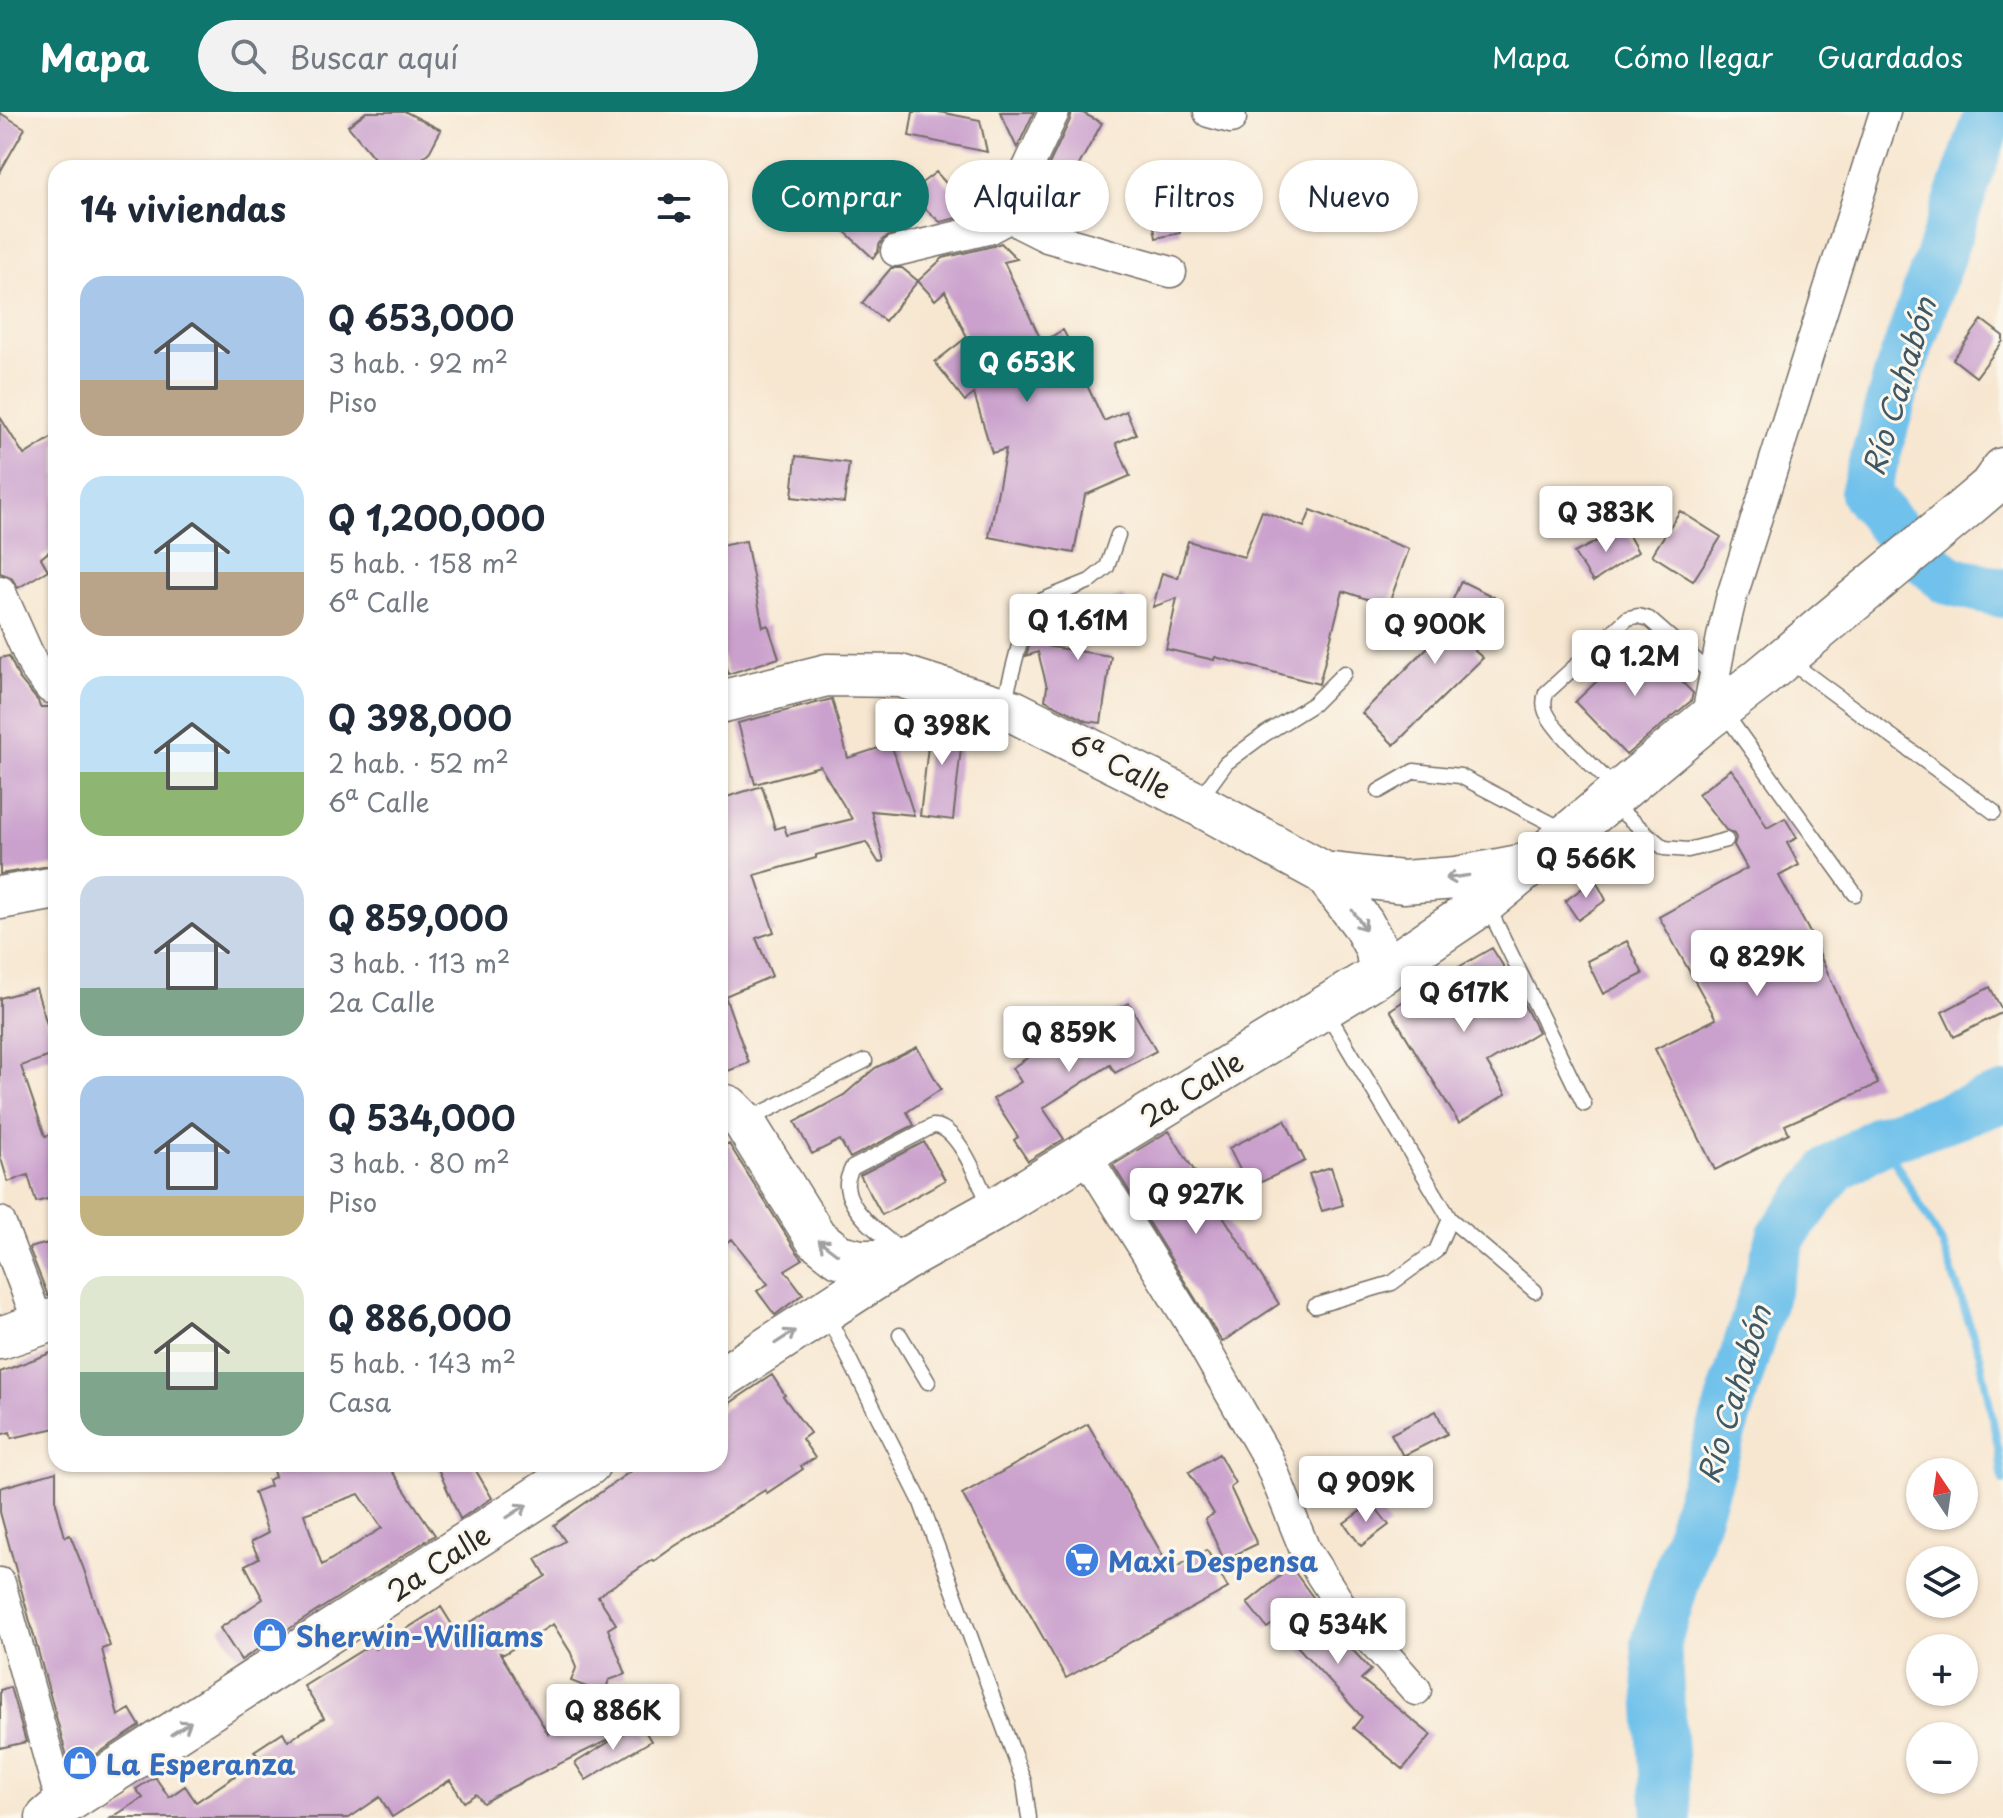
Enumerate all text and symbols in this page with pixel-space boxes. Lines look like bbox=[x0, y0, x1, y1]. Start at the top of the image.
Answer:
search box bbox=[198, 20, 758, 92]
text: Mapa bbox=[40, 28, 150, 85]
icon: search bbox=[226, 34, 270, 78]
text: Buscar aquí bbox=[290, 34, 458, 79]
text: Mapa bbox=[1492, 35, 1569, 78]
text: Cómo llegar bbox=[1613, 35, 1773, 78]
text: Guardados bbox=[1817, 35, 1963, 78]
chip: Comprar bbox=[752, 160, 929, 232]
chip: Alquilar bbox=[945, 160, 1109, 232]
chip: Filtros bbox=[1125, 160, 1263, 232]
chip: Nuevo bbox=[1279, 160, 1418, 232]
text: 14 viviendas bbox=[80, 182, 286, 234]
icon: filters bbox=[652, 186, 696, 230]
text: Q 653,000 bbox=[328, 291, 514, 343]
water label: Río Cahabón bbox=[1850, 291, 1947, 480]
icon: home bbox=[144, 308, 240, 404]
pin: Q 653K bbox=[962, 336, 1092, 404]
text: Q 653K bbox=[979, 342, 1075, 381]
text: 3 hab. · 92 m² bbox=[328, 343, 508, 382]
text: Piso bbox=[328, 382, 377, 421]
pin: Q 383K bbox=[1541, 486, 1671, 554]
text: Q 1,200,000 bbox=[328, 491, 545, 543]
text: Q 383K bbox=[1557, 492, 1655, 531]
icon: home bbox=[144, 508, 240, 604]
text: 5 hab. · 158 m² bbox=[328, 543, 518, 582]
text: 6ª Calle bbox=[328, 582, 430, 621]
pin: Q 1.61M bbox=[1004, 594, 1152, 662]
pin: Q 900K bbox=[1370, 598, 1500, 666]
text: Q 1.61M bbox=[1027, 600, 1129, 639]
text: Q 900K bbox=[1384, 604, 1486, 643]
pin: Q 1.2M bbox=[1570, 630, 1700, 698]
text: Q 1.2M bbox=[1590, 636, 1680, 675]
text: Q 398,000 bbox=[328, 691, 512, 743]
pin: Q 398K bbox=[877, 699, 1007, 767]
text: Q 398K bbox=[893, 705, 991, 744]
icon: home bbox=[144, 708, 240, 804]
street label: 6ª Calle bbox=[1062, 721, 1180, 809]
text: 2 hab. · 52 m² bbox=[328, 743, 509, 782]
text: 6ª Calle bbox=[328, 782, 430, 821]
pin: Q 566K bbox=[1521, 832, 1651, 900]
text: Q 566K bbox=[1536, 838, 1636, 877]
one-way arrow bbox=[1445, 870, 1470, 885]
text: Q 859,000 bbox=[328, 891, 509, 943]
icon: home bbox=[144, 908, 240, 1004]
one-way arrow bbox=[1351, 908, 1367, 930]
pin: Q 829K bbox=[1692, 930, 1822, 998]
text: Q 829K bbox=[1709, 936, 1805, 975]
text: 3 hab. · 113 m² bbox=[328, 943, 510, 982]
pin: Q 617K bbox=[1399, 966, 1529, 1034]
text: Q 617K bbox=[1419, 972, 1509, 1011]
text: 2a Calle bbox=[328, 982, 435, 1021]
pin: Q 859K bbox=[1004, 1006, 1134, 1074]
text: Q 859K bbox=[1021, 1012, 1117, 1051]
street label: 2a Calle bbox=[1131, 1039, 1251, 1137]
text: Q 534,000 bbox=[328, 1091, 516, 1143]
icon: home bbox=[144, 1108, 240, 1204]
text: 3 hab. · 80 m² bbox=[328, 1143, 510, 1182]
pin: Q 927K bbox=[1131, 1168, 1261, 1236]
text: Q 927K bbox=[1148, 1174, 1244, 1213]
text: Piso bbox=[328, 1182, 377, 1221]
one-way arrow bbox=[818, 1239, 839, 1256]
text: Q 886,000 bbox=[328, 1291, 512, 1343]
water label: Río Cahabón bbox=[1685, 1299, 1782, 1488]
icon: home bbox=[144, 1308, 240, 1404]
one-way arrow bbox=[774, 1328, 796, 1345]
text: 5 hab. · 143 m² bbox=[328, 1343, 516, 1382]
text: Casa bbox=[328, 1382, 391, 1421]
pin: Q 909K bbox=[1301, 1456, 1431, 1524]
north arrow bbox=[1906, 1458, 1978, 1530]
map controls bbox=[1906, 1458, 1978, 1794]
text: Q 909K bbox=[1317, 1462, 1415, 1501]
one-way arrow bbox=[505, 1502, 528, 1518]
street label: 2a Calle bbox=[378, 1513, 498, 1611]
place label: Maxi Despensa bbox=[1108, 1539, 1318, 1582]
supermarket icon: Maxi Despensa bbox=[1063, 1541, 1101, 1579]
button: layers bbox=[1906, 1546, 1978, 1618]
pin: Q 534K bbox=[1273, 1598, 1403, 1666]
text: Q 534K bbox=[1288, 1604, 1388, 1643]
place label: Sherwin-Williams bbox=[296, 1614, 544, 1657]
shop icon: Sherwin-Williams bbox=[251, 1616, 289, 1654]
button: + bbox=[1906, 1634, 1978, 1706]
pin: Q 886K bbox=[548, 1684, 678, 1752]
text: Q 886K bbox=[565, 1690, 661, 1729]
one-way arrow bbox=[169, 1720, 192, 1736]
button: − bbox=[1906, 1722, 1978, 1794]
place label: La Esperanza bbox=[106, 1742, 296, 1785]
shop icon: La Esperanza bbox=[61, 1744, 99, 1782]

